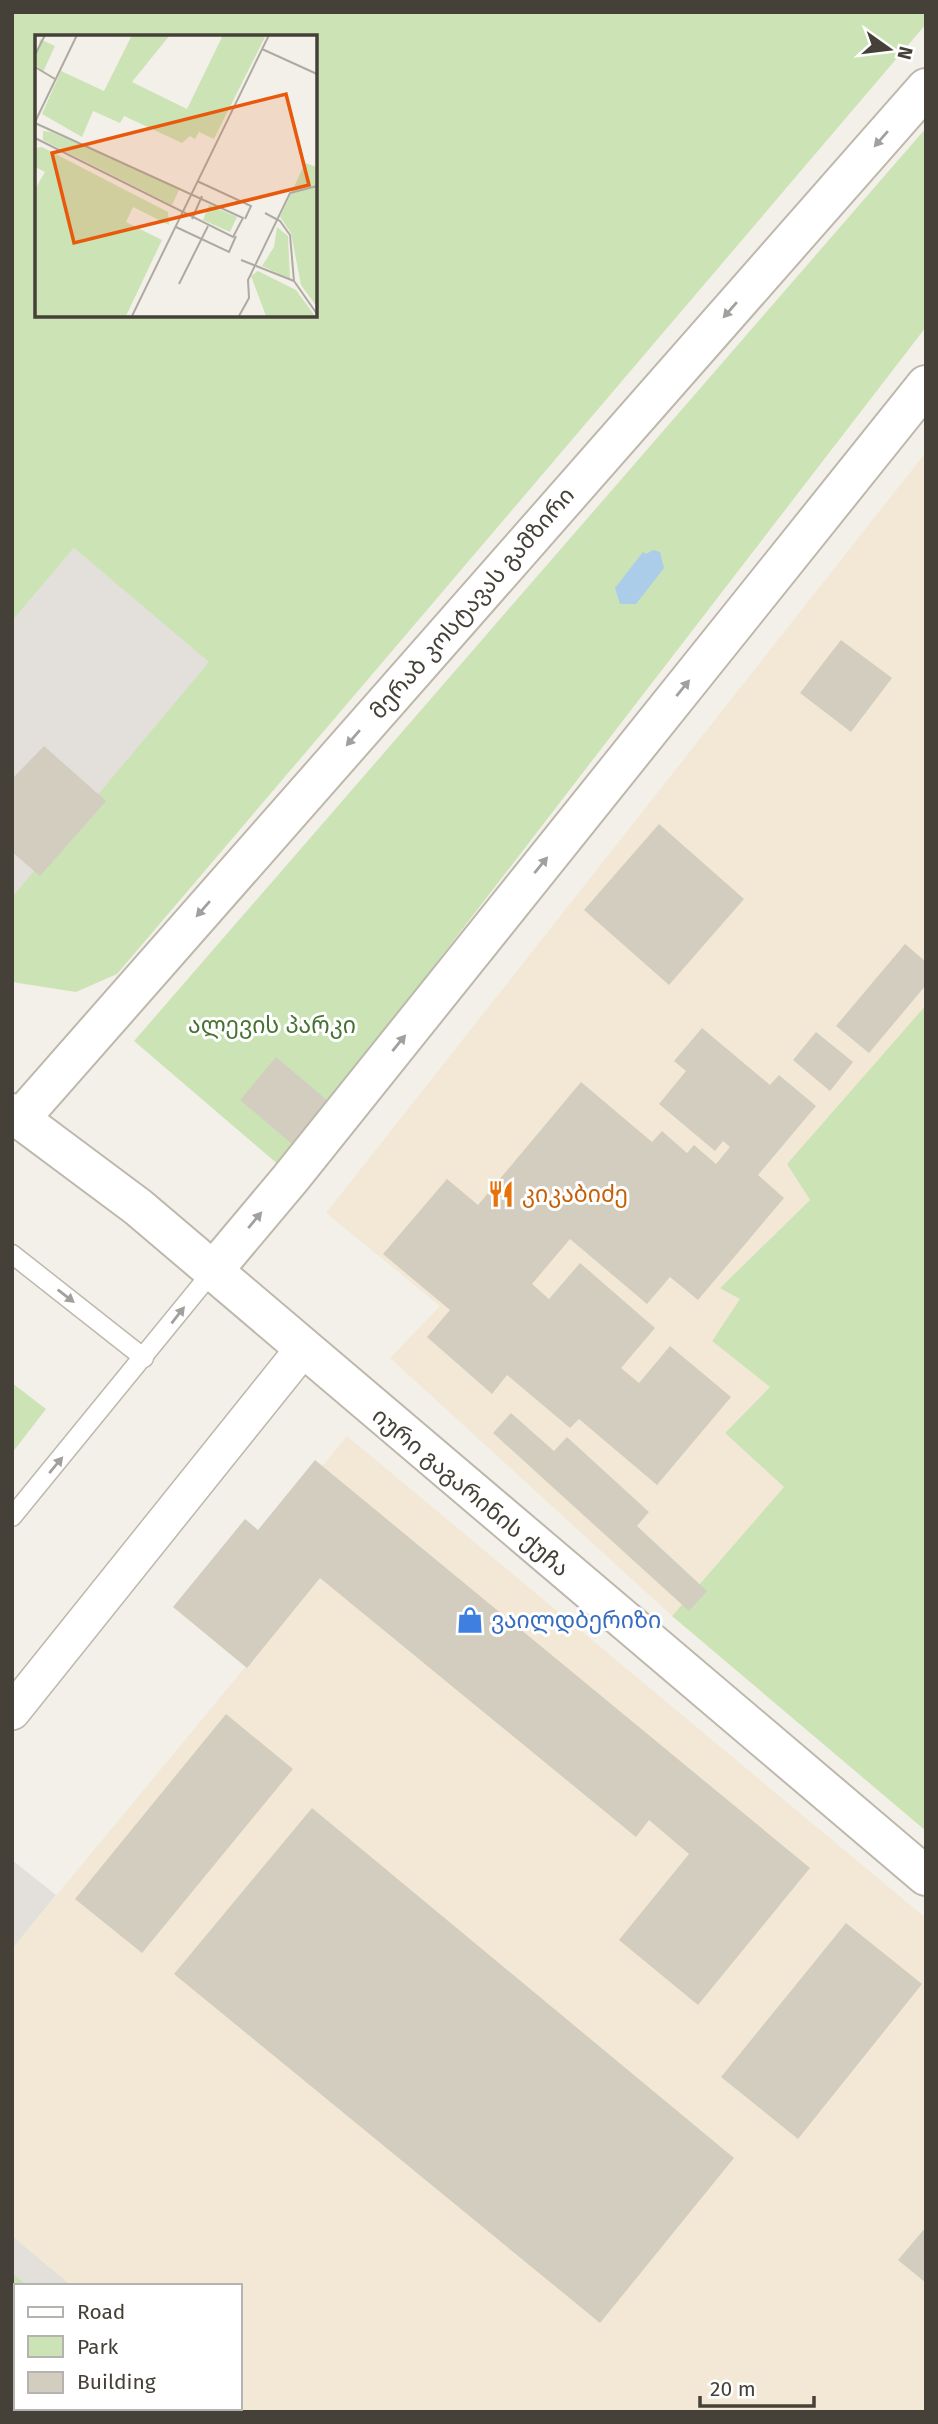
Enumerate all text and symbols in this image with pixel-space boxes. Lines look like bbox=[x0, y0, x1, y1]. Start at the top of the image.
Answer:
north arrow bbox=[854, 14, 924, 84]
inset map bbox=[35, 35, 317, 317]
text: N bbox=[892, 44, 918, 62]
one-way arrow bbox=[873, 130, 889, 147]
one-way arrow bbox=[723, 301, 738, 318]
street label: მერაბ კოსტავას გამზირი bbox=[364, 481, 580, 725]
one-way arrow bbox=[675, 679, 690, 696]
one-way arrow bbox=[345, 729, 361, 747]
one-way arrow bbox=[533, 857, 548, 875]
one-way arrow bbox=[195, 900, 211, 918]
park label: ალევის პარკი bbox=[188, 1011, 356, 1039]
one-way arrow bbox=[391, 1034, 405, 1052]
restaurant icon: კიკაბიძე bbox=[486, 1179, 516, 1209]
place label: კიკაბიძე bbox=[522, 1180, 628, 1208]
one-way arrow bbox=[248, 1211, 263, 1229]
one-way arrow bbox=[56, 1289, 74, 1304]
one-way arrow bbox=[170, 1306, 184, 1324]
street label: იური გაგარინის ქუჩა bbox=[367, 1401, 575, 1583]
one-way arrow bbox=[48, 1456, 63, 1473]
shop icon: ვაილდბერიზი bbox=[455, 1605, 485, 1635]
place label: ვაილდბერიზი bbox=[491, 1606, 661, 1634]
legend bbox=[14, 2284, 242, 2410]
text: Road bbox=[77, 2299, 125, 2325]
text: Park bbox=[77, 2334, 119, 2360]
scale bar bbox=[700, 2364, 814, 2408]
text: Building bbox=[77, 2369, 156, 2395]
text: 20 m bbox=[710, 2376, 756, 2402]

